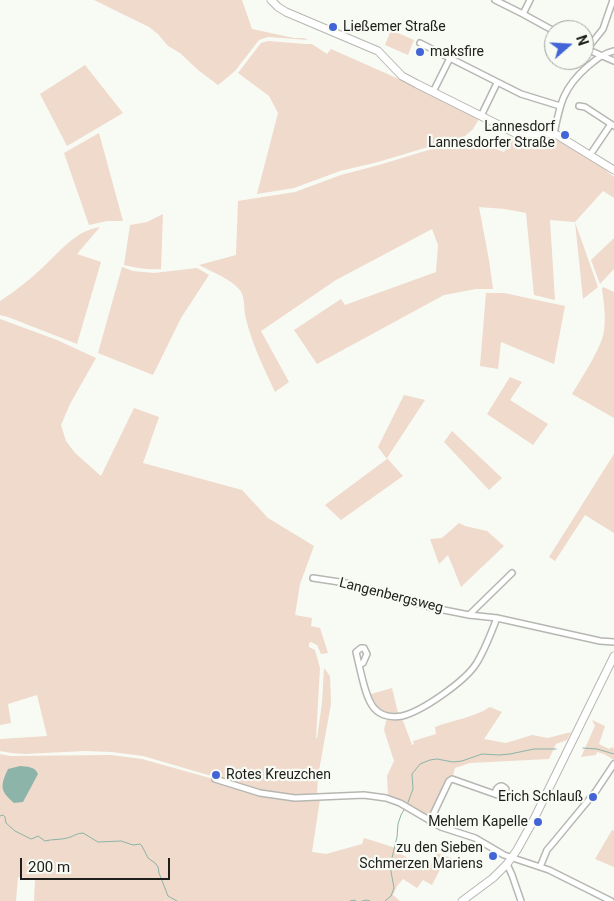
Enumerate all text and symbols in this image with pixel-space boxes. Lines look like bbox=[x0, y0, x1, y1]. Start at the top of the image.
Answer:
place label: Ließemer Straße bbox=[343, 19, 446, 35]
north arrow bbox=[544, 20, 594, 70]
marker: Ließemer Straße bbox=[327, 21, 339, 33]
text: N bbox=[573, 33, 591, 48]
place label: maksfire bbox=[430, 44, 484, 60]
marker: maksfire bbox=[414, 46, 426, 58]
place label: Lannesdorf Lannesdorfer Straße bbox=[428, 119, 555, 152]
marker: Lannesdorf Lannesdorfer Straße bbox=[559, 129, 571, 141]
street label: Langenbergsweg bbox=[337, 575, 445, 617]
place label: Rotes Kreuzchen bbox=[226, 767, 331, 783]
marker: Rotes Kreuzchen bbox=[210, 769, 222, 781]
place label: Erich Schlauß bbox=[498, 789, 583, 805]
marker: Erich Schlauß bbox=[587, 791, 599, 803]
place label: Mehlem Kapelle bbox=[428, 814, 528, 830]
marker: Mehlem Kapelle bbox=[532, 816, 544, 828]
place label: zu den Sieben Schmerzen Mariens bbox=[359, 840, 483, 872]
scale bar bbox=[22, 848, 172, 880]
marker: zu den Sieben Schmerzen Mariens bbox=[487, 850, 499, 862]
text: 200 m bbox=[28, 858, 70, 876]

